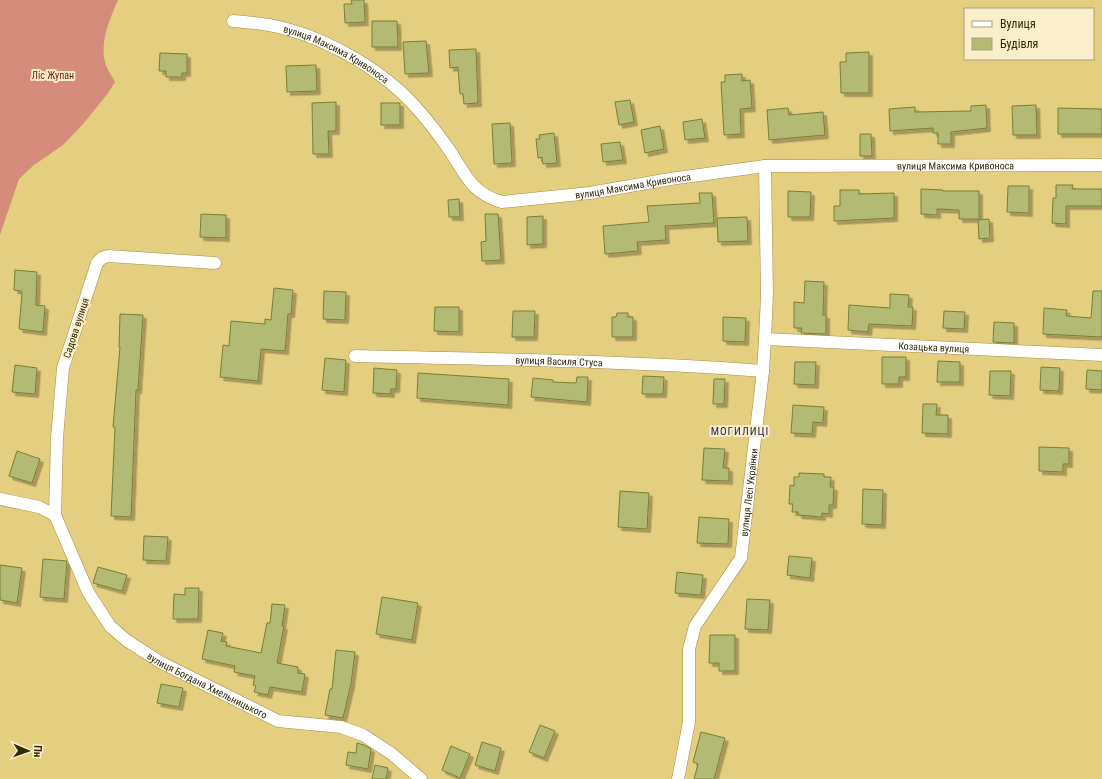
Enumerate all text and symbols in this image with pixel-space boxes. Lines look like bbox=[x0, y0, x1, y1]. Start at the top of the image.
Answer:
legend bbox=[964, 8, 1094, 60]
text: Вулиця bbox=[1000, 17, 1036, 31]
street label: вулиця Максима Кривоноса bbox=[282, 23, 391, 85]
text: Будівля bbox=[1000, 37, 1038, 51]
park label: Ліс Жупан bbox=[32, 70, 74, 81]
street label: вулиця Максима Кривоноса bbox=[897, 160, 1014, 171]
street label: вулиця Максима Кривоноса bbox=[575, 171, 692, 200]
street label: Садова вулиця bbox=[61, 297, 91, 359]
street label: Козацька вулиця bbox=[898, 340, 970, 354]
street label: вулиця Василя Стуса bbox=[515, 354, 603, 368]
district label: МОГИЛИЦІ bbox=[711, 425, 769, 438]
street label: вулиця Лесі Українки bbox=[738, 448, 759, 537]
street label: вулиця Богдана Хмельницького bbox=[145, 650, 269, 720]
north arrow bbox=[8, 731, 48, 771]
text: Пн bbox=[31, 745, 44, 758]

